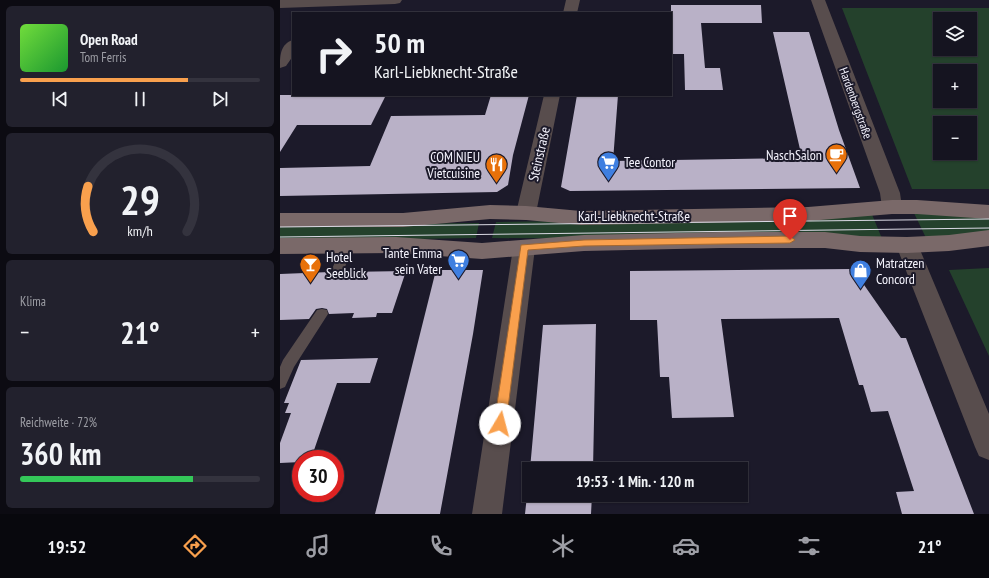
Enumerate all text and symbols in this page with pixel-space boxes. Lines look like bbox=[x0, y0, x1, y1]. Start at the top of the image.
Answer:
map controls bbox=[933, 12, 977, 160]
button: layers bbox=[933, 12, 977, 56]
text: 50 m bbox=[374, 24, 425, 61]
icon: right bbox=[308, 28, 360, 80]
text: Open Road bbox=[80, 30, 138, 49]
text: Tom Ferris bbox=[80, 49, 126, 66]
text: Karl-Liebknecht-Straße bbox=[374, 60, 518, 83]
button: + bbox=[933, 64, 977, 108]
street label: Hardenbergstraße bbox=[836, 65, 876, 141]
icon: previous bbox=[49, 88, 71, 110]
icon: pause bbox=[129, 88, 151, 110]
icon: next bbox=[209, 88, 231, 110]
button: − bbox=[933, 116, 977, 160]
street label: Steinstraße bbox=[524, 125, 554, 183]
cafe icon: NaschSalon bbox=[824, 142, 850, 175]
place label: NaschSalon bbox=[766, 146, 822, 164]
place label: COM NIEU Vietcuisine bbox=[426, 148, 480, 182]
supermarket icon: Tee Contor bbox=[595, 149, 621, 182]
restaurant icon: COM NIEU Vietcuisine bbox=[483, 152, 509, 185]
place label: Tee Contor bbox=[624, 153, 675, 171]
text: 29 bbox=[120, 172, 160, 225]
pin bbox=[773, 199, 807, 240]
icon: arrive bbox=[779, 205, 801, 227]
street label: Karl-Liebknecht-Straße bbox=[578, 207, 690, 225]
text: km/h bbox=[127, 220, 153, 239]
place label: Tante Emma sein Vater bbox=[383, 244, 442, 278]
place label: Hotel Seeblick bbox=[326, 248, 367, 282]
supermarket icon: Tante Emma sein Vater bbox=[445, 248, 471, 281]
bar icon: Hotel Seeblick bbox=[298, 252, 324, 285]
place label: Matratzen Concord bbox=[876, 254, 924, 288]
shop icon: Matratzen Concord bbox=[847, 258, 873, 291]
text: Klima bbox=[20, 293, 46, 310]
text: 21° bbox=[120, 313, 160, 352]
text: − bbox=[20, 318, 29, 346]
text: + bbox=[251, 318, 260, 346]
position arrow bbox=[479, 403, 521, 445]
text: Reichweite · 72% bbox=[20, 414, 97, 431]
text: 360 km bbox=[20, 434, 101, 473]
speed limit sign: 30 bbox=[292, 450, 344, 502]
text: 19:53 · 1 Min. · 120 m bbox=[576, 472, 694, 491]
icon: directions bbox=[181, 532, 209, 560]
icon: music bbox=[304, 532, 332, 560]
icon: phone bbox=[427, 532, 455, 560]
icon: climate bbox=[549, 532, 577, 560]
icon: car bbox=[672, 532, 700, 560]
icon: filters bbox=[795, 532, 823, 560]
text: 19:52 bbox=[47, 535, 86, 558]
text: 21° bbox=[918, 535, 942, 558]

